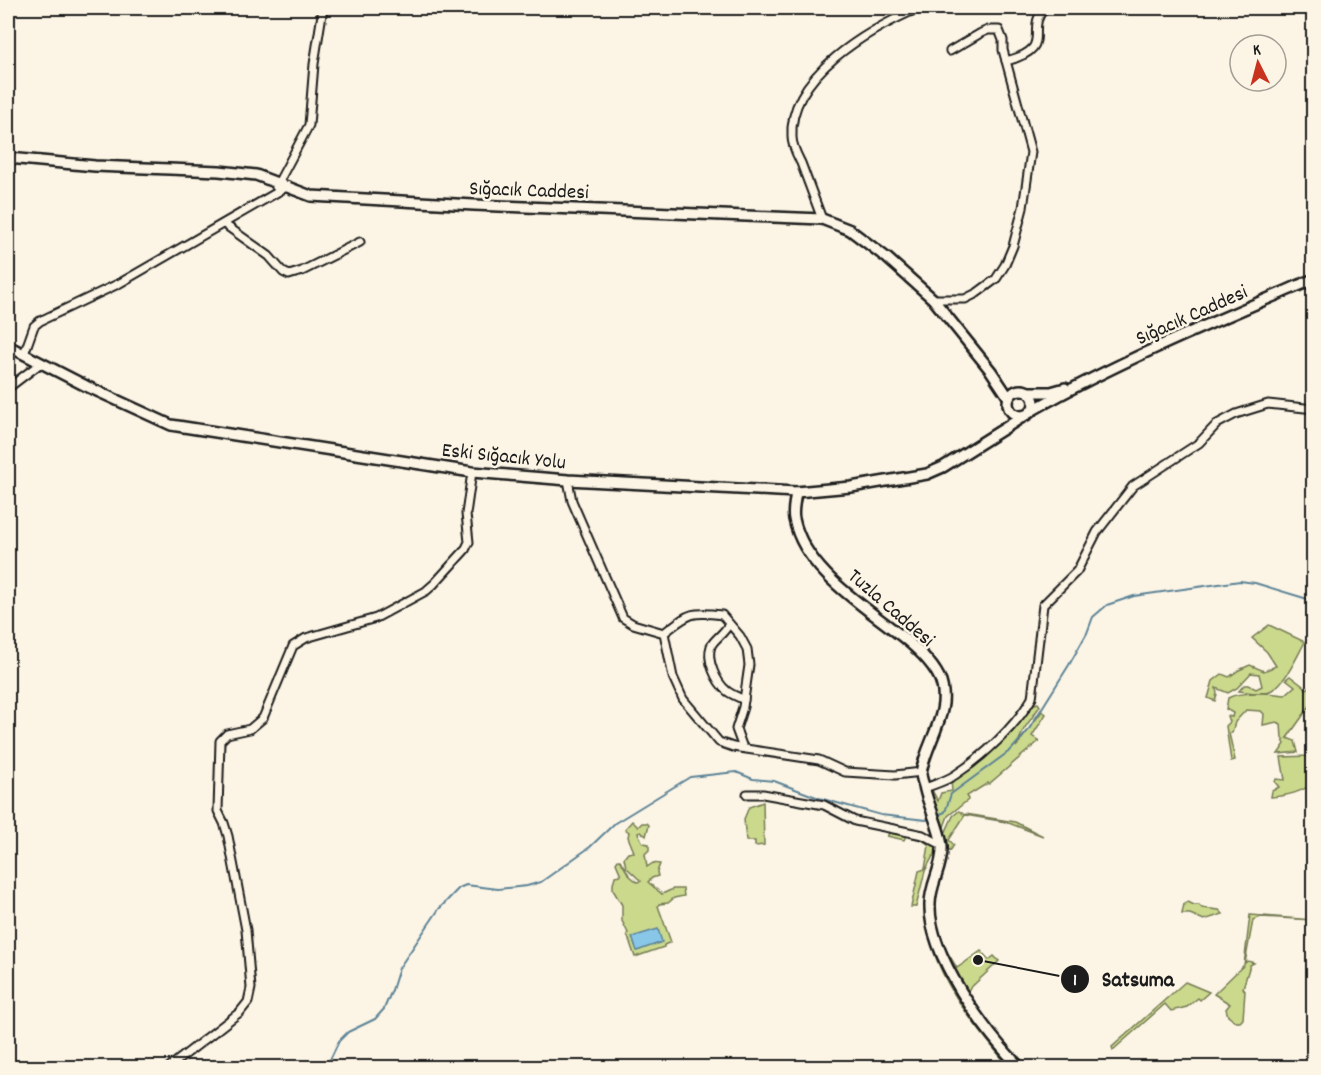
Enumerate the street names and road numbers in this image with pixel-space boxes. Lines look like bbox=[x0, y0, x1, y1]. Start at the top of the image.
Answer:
street label: Sığacık Caddesi bbox=[469, 175, 589, 209]
street label: Sığacık Caddesi bbox=[1131, 279, 1253, 355]
street label: Eski Sığacık Yolu bbox=[440, 437, 567, 479]
street label: Tuzla Caddesi bbox=[840, 563, 940, 656]

